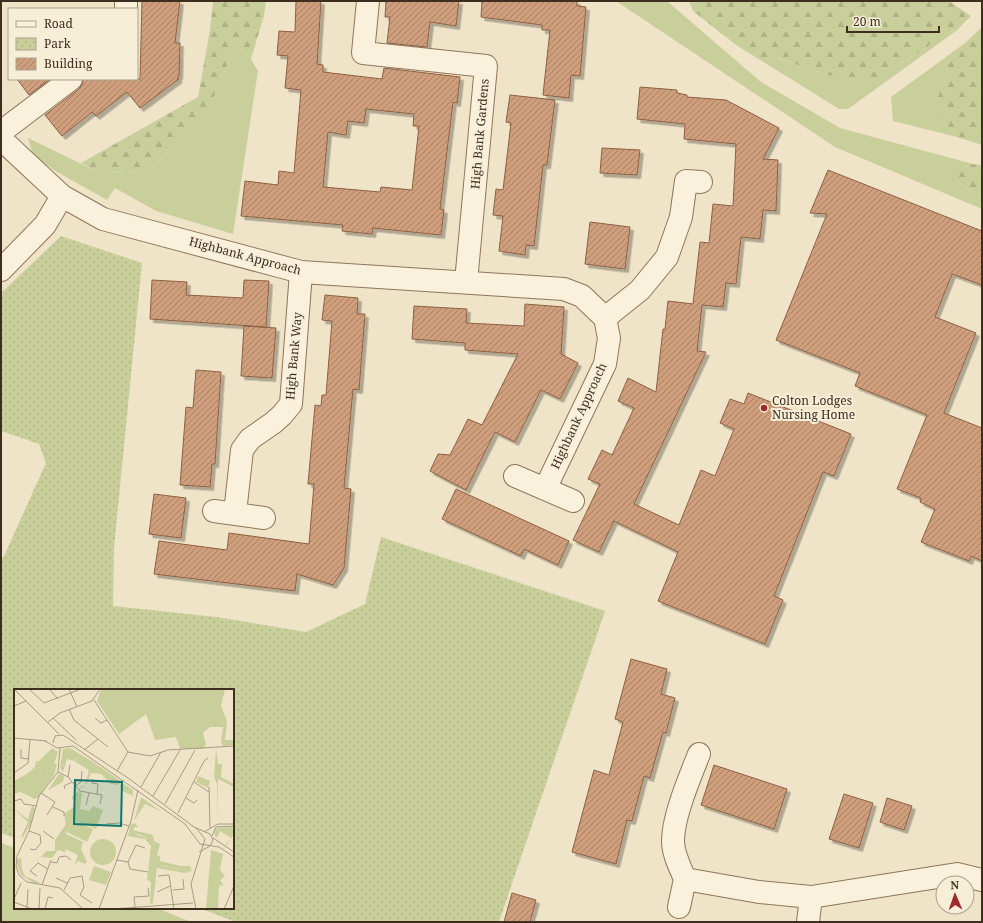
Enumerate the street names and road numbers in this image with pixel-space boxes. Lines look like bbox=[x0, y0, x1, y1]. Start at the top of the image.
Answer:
street label: High Bank Gardens bbox=[466, 78, 493, 190]
street label: Highbank Approach bbox=[187, 232, 303, 279]
street label: High Bank Way bbox=[281, 311, 306, 401]
street label: Highbank Approach bbox=[546, 360, 611, 472]

